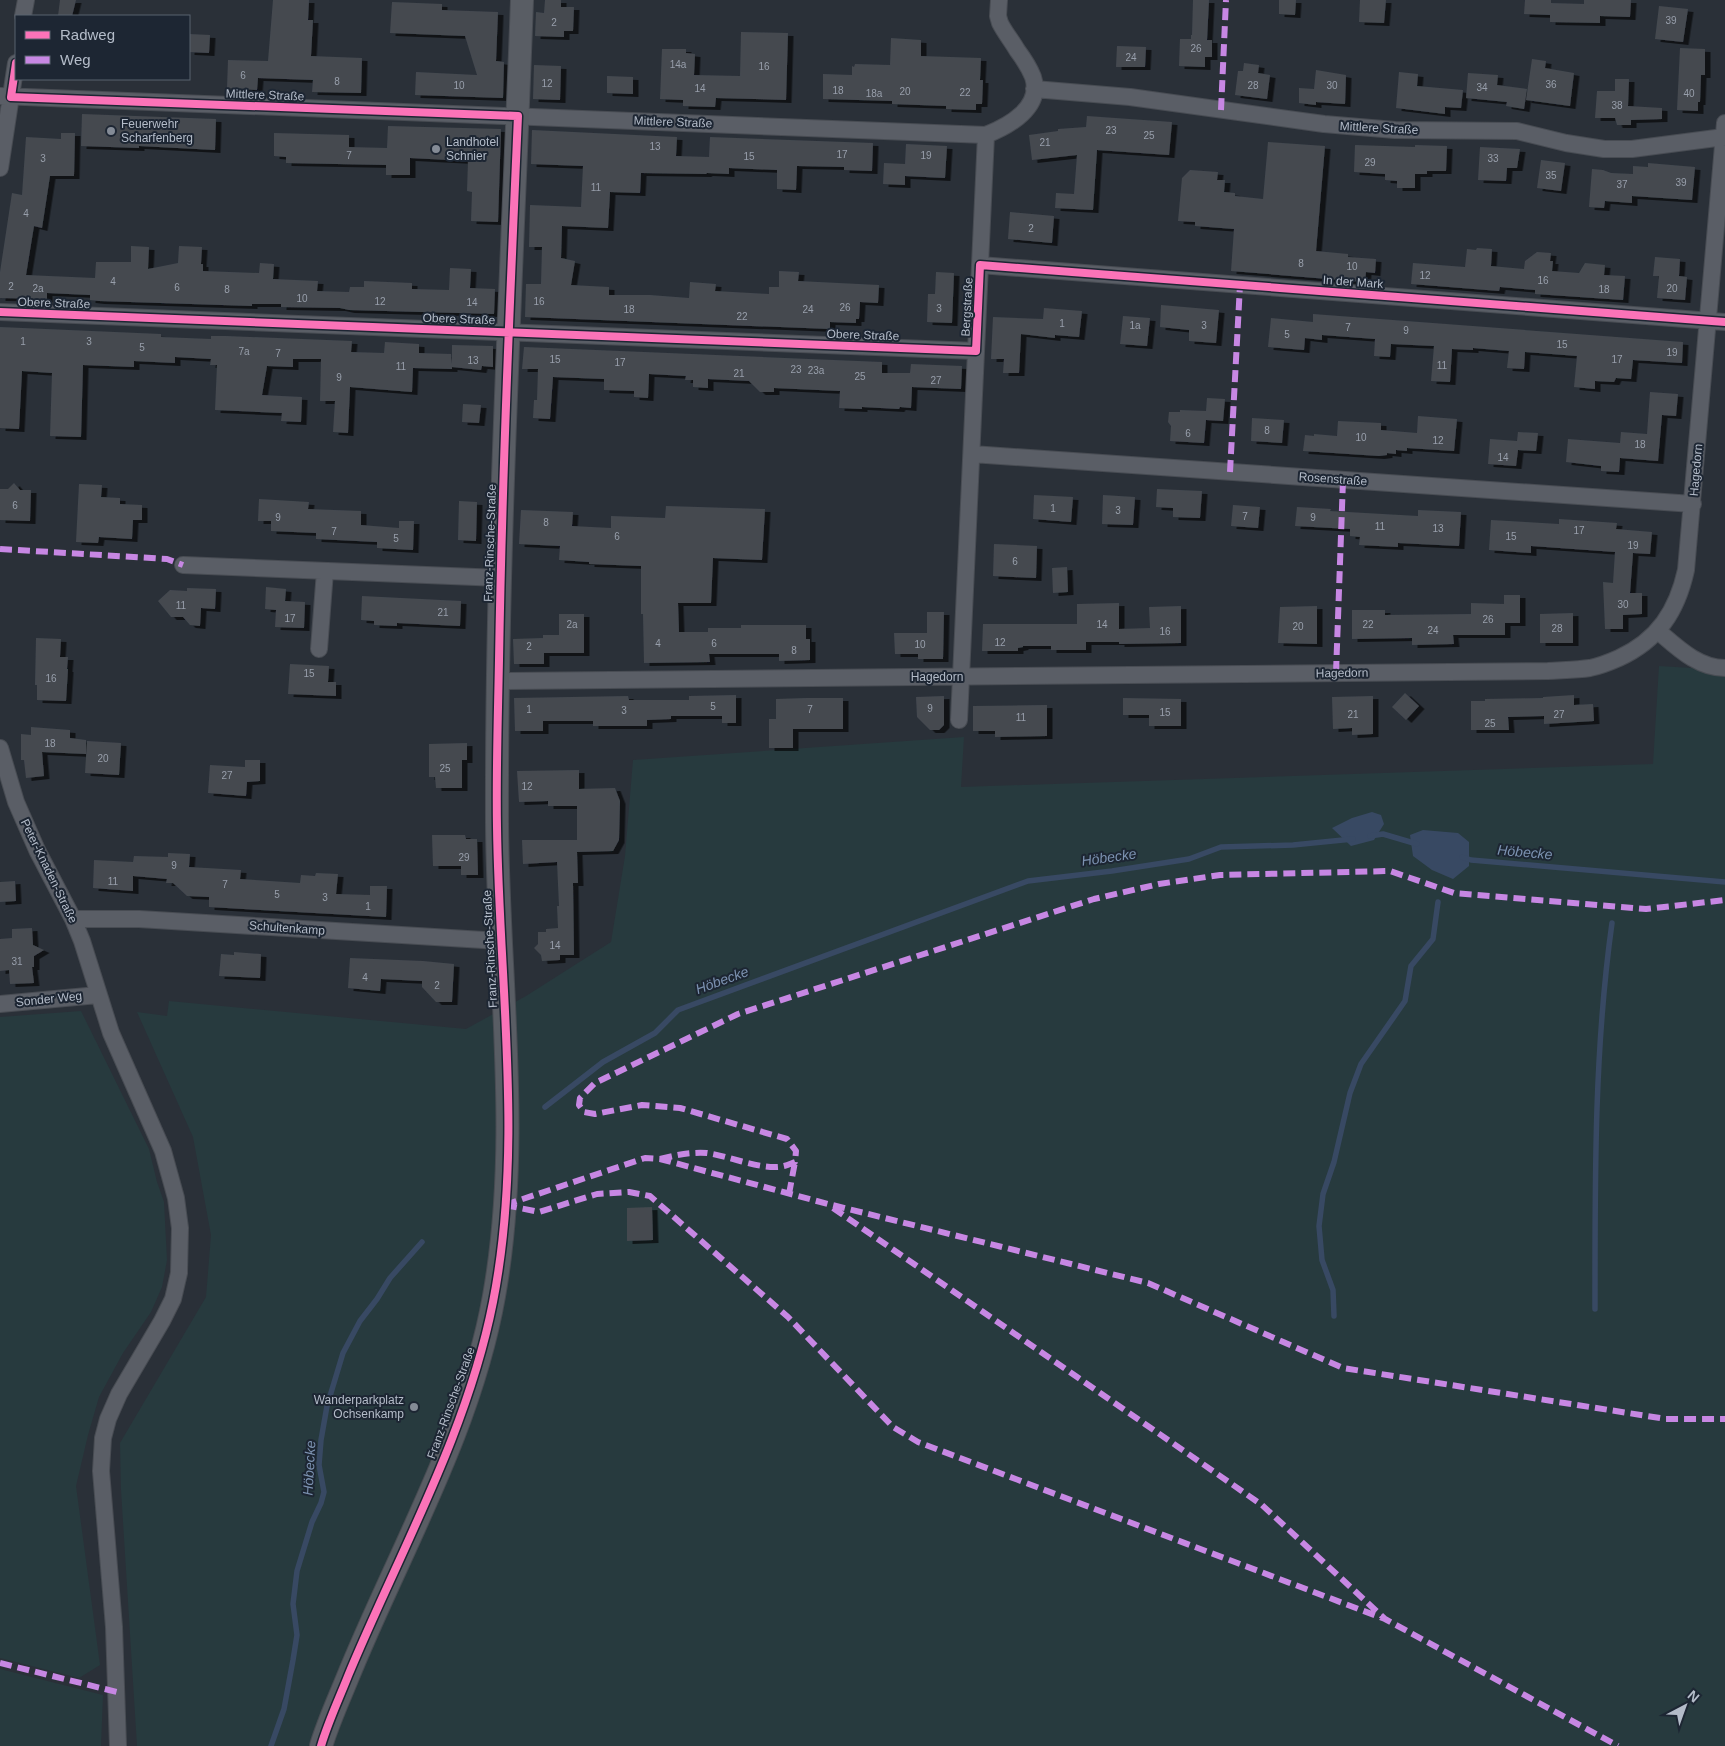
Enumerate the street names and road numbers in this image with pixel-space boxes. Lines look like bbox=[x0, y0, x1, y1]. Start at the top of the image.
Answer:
street label: Mittlere Straße bbox=[225, 87, 305, 103]
street label: Mittlere Straße bbox=[633, 114, 713, 130]
street label: Mittlere Straße bbox=[1339, 119, 1419, 137]
street label: In der Mark bbox=[1322, 273, 1385, 291]
street label: Bergstraße bbox=[958, 277, 976, 337]
street label: Obere Straße bbox=[17, 295, 91, 311]
street label: Obere Straße bbox=[422, 311, 496, 327]
street label: Obere Straße bbox=[826, 327, 900, 343]
street label: Hagedorn bbox=[1687, 443, 1705, 497]
street label: Rosenstraße bbox=[1298, 470, 1368, 488]
street label: Franz-Rinsche-Straße bbox=[481, 483, 499, 602]
street label: Hagedorn bbox=[1316, 666, 1368, 680]
street label: Hagedorn bbox=[911, 670, 963, 684]
street label: Peter-Knaden-Straße bbox=[18, 817, 80, 926]
street label: Franz-Rinsche-Straße bbox=[480, 889, 500, 1008]
street label: Schultenkamp bbox=[249, 918, 326, 938]
street label: Sonder Weg bbox=[15, 989, 83, 1009]
street label: Franz-Rinsche-Straße bbox=[424, 1345, 478, 1461]

